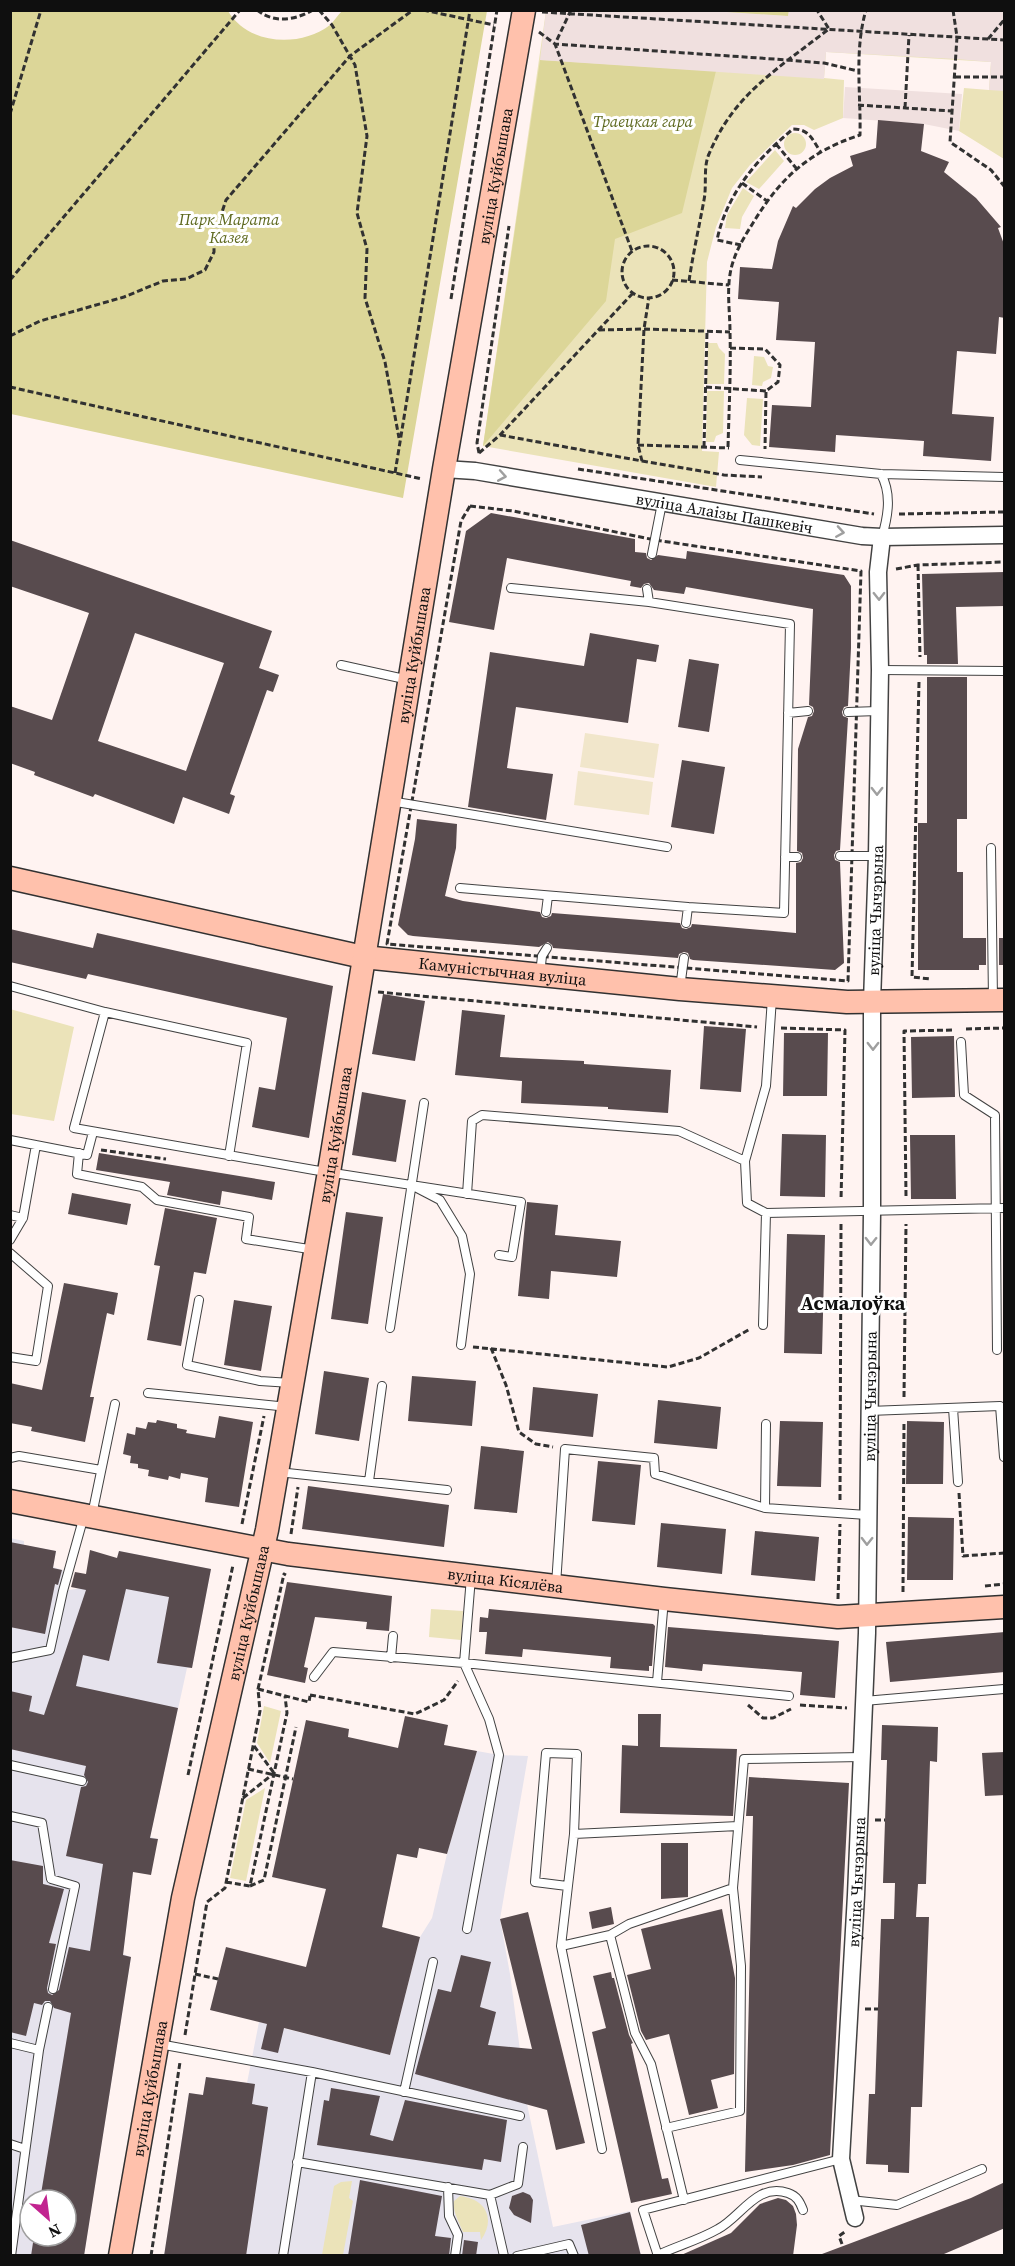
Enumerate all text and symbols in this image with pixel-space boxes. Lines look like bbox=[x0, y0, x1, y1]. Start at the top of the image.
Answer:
street label: вуліца Куйбышава bbox=[472, 105, 518, 246]
park label: Траецкая гара bbox=[593, 110, 694, 132]
park label: Парк Марата Казея bbox=[178, 208, 280, 248]
one-way arrow bbox=[498, 469, 507, 481]
street label: вуліца Алаізы Пашкевіч bbox=[634, 487, 815, 539]
one-way arrow bbox=[834, 525, 844, 538]
street label: вуліца Куйбышава bbox=[392, 584, 436, 725]
one-way arrow bbox=[872, 591, 885, 600]
one-way arrow bbox=[871, 786, 883, 795]
street label: вуліца Чычэрына bbox=[862, 844, 888, 976]
street label: Камуністычная вуліца bbox=[418, 952, 588, 991]
one-way arrow bbox=[866, 1041, 879, 1050]
street label: вуліца Куйбышава bbox=[313, 1064, 357, 1205]
one-way arrow bbox=[865, 1236, 878, 1245]
district label: Асмалоўка bbox=[801, 1289, 906, 1317]
street label: вуліца Чычэрына bbox=[858, 1330, 882, 1462]
one-way arrow bbox=[861, 1536, 873, 1545]
street label: вуліца Куйбышава bbox=[222, 1542, 274, 1683]
street label: вуліца Кісялёва bbox=[446, 1562, 565, 1598]
street label: вуліца Чычэрына bbox=[842, 1815, 870, 1948]
street label: вуліца Куйбышава bbox=[127, 2018, 172, 2159]
north arrow bbox=[18, 2188, 78, 2248]
text: N bbox=[44, 2219, 65, 2244]

